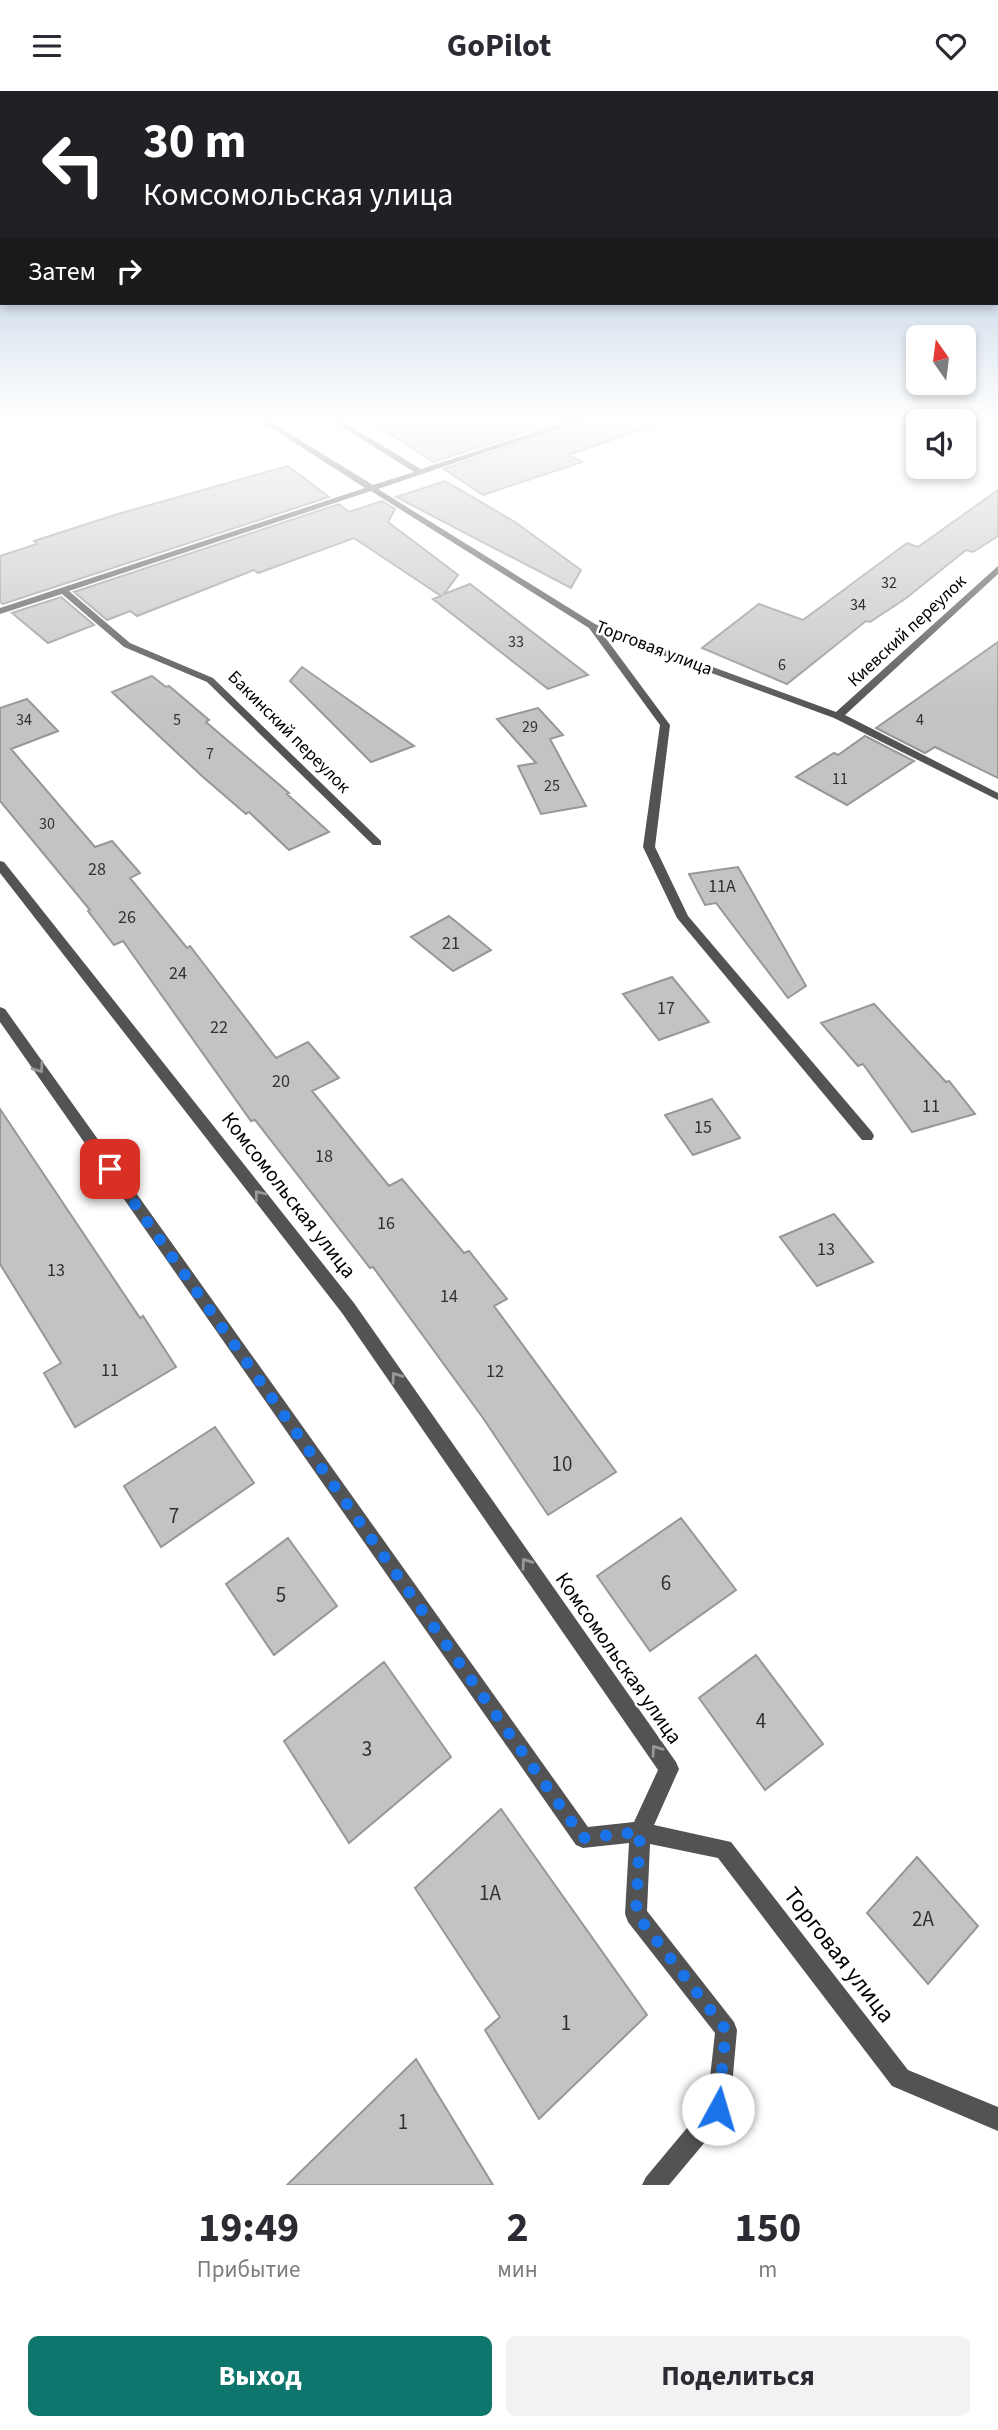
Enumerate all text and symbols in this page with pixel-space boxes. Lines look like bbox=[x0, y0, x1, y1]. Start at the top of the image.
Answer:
text: GoPilot bbox=[447, 23, 551, 69]
icon: menu bbox=[28, 27, 66, 65]
icon: heart bbox=[932, 27, 970, 65]
text: 30 m bbox=[143, 107, 247, 177]
icon: left bbox=[28, 119, 119, 210]
text: Комсомольская улица bbox=[143, 172, 453, 218]
icon: right bbox=[110, 252, 148, 290]
text: Затем bbox=[28, 253, 96, 290]
north arrow bbox=[906, 325, 976, 395]
map controls bbox=[906, 325, 976, 479]
button: sound bbox=[906, 409, 976, 479]
street label: Киевский переулок bbox=[842, 569, 972, 693]
house number: 32 bbox=[881, 572, 897, 594]
house number: 34 bbox=[850, 594, 866, 616]
street label: Торговая улица bbox=[592, 614, 716, 682]
house number: 33 bbox=[508, 631, 524, 653]
house number: 6 bbox=[778, 654, 786, 676]
street label: Бакинский переулок bbox=[222, 665, 356, 799]
house number: 34 bbox=[16, 709, 32, 731]
house number: 5 bbox=[173, 709, 181, 731]
house number: 4 bbox=[916, 709, 924, 731]
house number: 29 bbox=[522, 716, 538, 738]
house number: 7 bbox=[206, 743, 214, 765]
house number: 11 bbox=[832, 768, 848, 790]
house number: 25 bbox=[544, 775, 560, 797]
house number: 30 bbox=[39, 813, 55, 835]
house number: 28 bbox=[88, 857, 106, 882]
house number: 11А bbox=[708, 874, 736, 899]
house number: 26 bbox=[118, 905, 136, 930]
house number: 21 bbox=[442, 931, 460, 956]
house number: 24 bbox=[169, 961, 187, 986]
house number: 17 bbox=[657, 996, 675, 1021]
house number: 22 bbox=[210, 1015, 228, 1040]
one-way arrow bbox=[31, 1060, 43, 1073]
house number: 20 bbox=[272, 1069, 290, 1094]
house number: 11 bbox=[922, 1094, 940, 1119]
street label: Комсомольская улица bbox=[214, 1105, 364, 1285]
house number: 15 bbox=[694, 1115, 712, 1140]
pin bbox=[80, 1139, 140, 1199]
house number: 18 bbox=[315, 1144, 333, 1169]
icon: arrive bbox=[91, 1150, 129, 1188]
one-way arrow bbox=[255, 1190, 268, 1202]
house number: 16 bbox=[377, 1211, 395, 1236]
house number: 13 bbox=[817, 1237, 835, 1262]
house number: 13 bbox=[47, 1258, 65, 1283]
house number: 14 bbox=[440, 1284, 458, 1309]
house number: 11 bbox=[101, 1358, 119, 1383]
house number: 12 bbox=[486, 1359, 504, 1384]
one-way arrow bbox=[392, 1372, 404, 1385]
house number: 10 bbox=[552, 1449, 572, 1479]
house number: 7 bbox=[169, 1501, 179, 1531]
one-way arrow bbox=[522, 1558, 534, 1571]
street label: Комсомольская улица bbox=[548, 1566, 690, 1750]
house number: 6 bbox=[661, 1568, 671, 1598]
house number: 5 bbox=[276, 1580, 286, 1610]
house number: 4 bbox=[756, 1706, 766, 1736]
house number: 3 bbox=[362, 1734, 372, 1764]
one-way arrow bbox=[652, 1745, 664, 1758]
house number: 1А bbox=[479, 1878, 501, 1908]
street label: Торговая улица bbox=[775, 1880, 903, 2030]
house number: 2А bbox=[912, 1904, 934, 1934]
house number: 1 bbox=[561, 2008, 571, 2038]
position arrow bbox=[681, 2072, 755, 2146]
house number: 1 bbox=[398, 2107, 408, 2137]
text: 19:49 bbox=[198, 2198, 299, 2258]
text: 2 bbox=[506, 2198, 529, 2258]
text: 150 bbox=[735, 2198, 801, 2258]
text: Прибытие bbox=[197, 2253, 300, 2286]
text: мин bbox=[497, 2253, 538, 2286]
text: m bbox=[758, 2253, 777, 2286]
button: Выход bbox=[28, 2336, 492, 2416]
button: Поделиться bbox=[506, 2336, 970, 2416]

